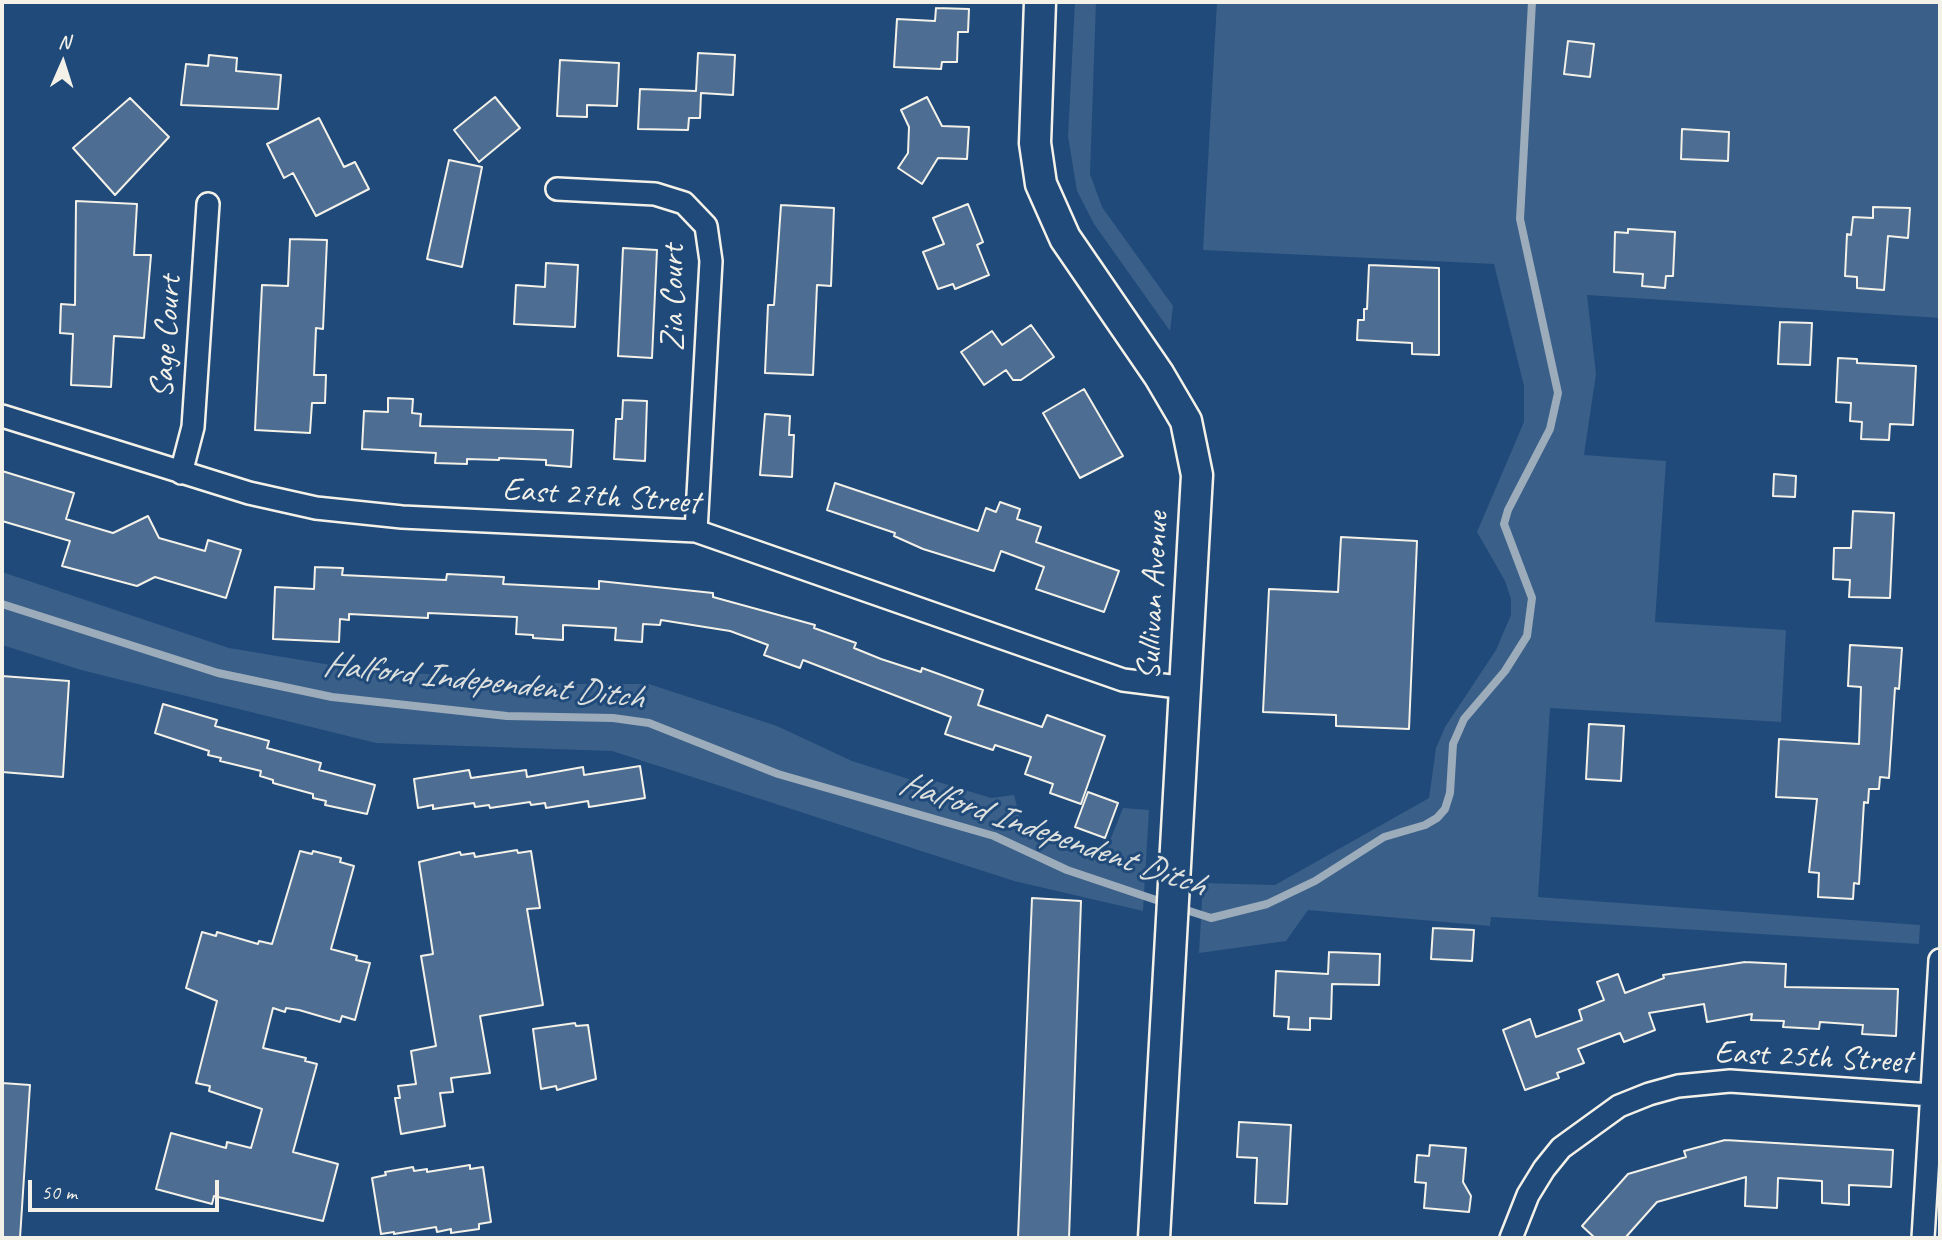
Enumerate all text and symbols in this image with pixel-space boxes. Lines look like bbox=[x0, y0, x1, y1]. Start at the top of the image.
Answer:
north arrow bbox=[28, 28, 98, 98]
text: N bbox=[58, 30, 71, 54]
street label: Zia Court bbox=[654, 245, 694, 351]
street label: Sage Court bbox=[143, 274, 191, 400]
street label: East 27th Street bbox=[501, 470, 701, 524]
street label: Sullivan Avenue bbox=[1130, 511, 1178, 681]
water label: Halford Independent Ditch bbox=[321, 644, 645, 720]
water label: Halford Independent Ditch bbox=[893, 763, 1211, 907]
street label: East 25th Street bbox=[1713, 1033, 1913, 1083]
scale bar bbox=[32, 1166, 222, 1210]
text: 50 m bbox=[41, 1179, 77, 1205]

